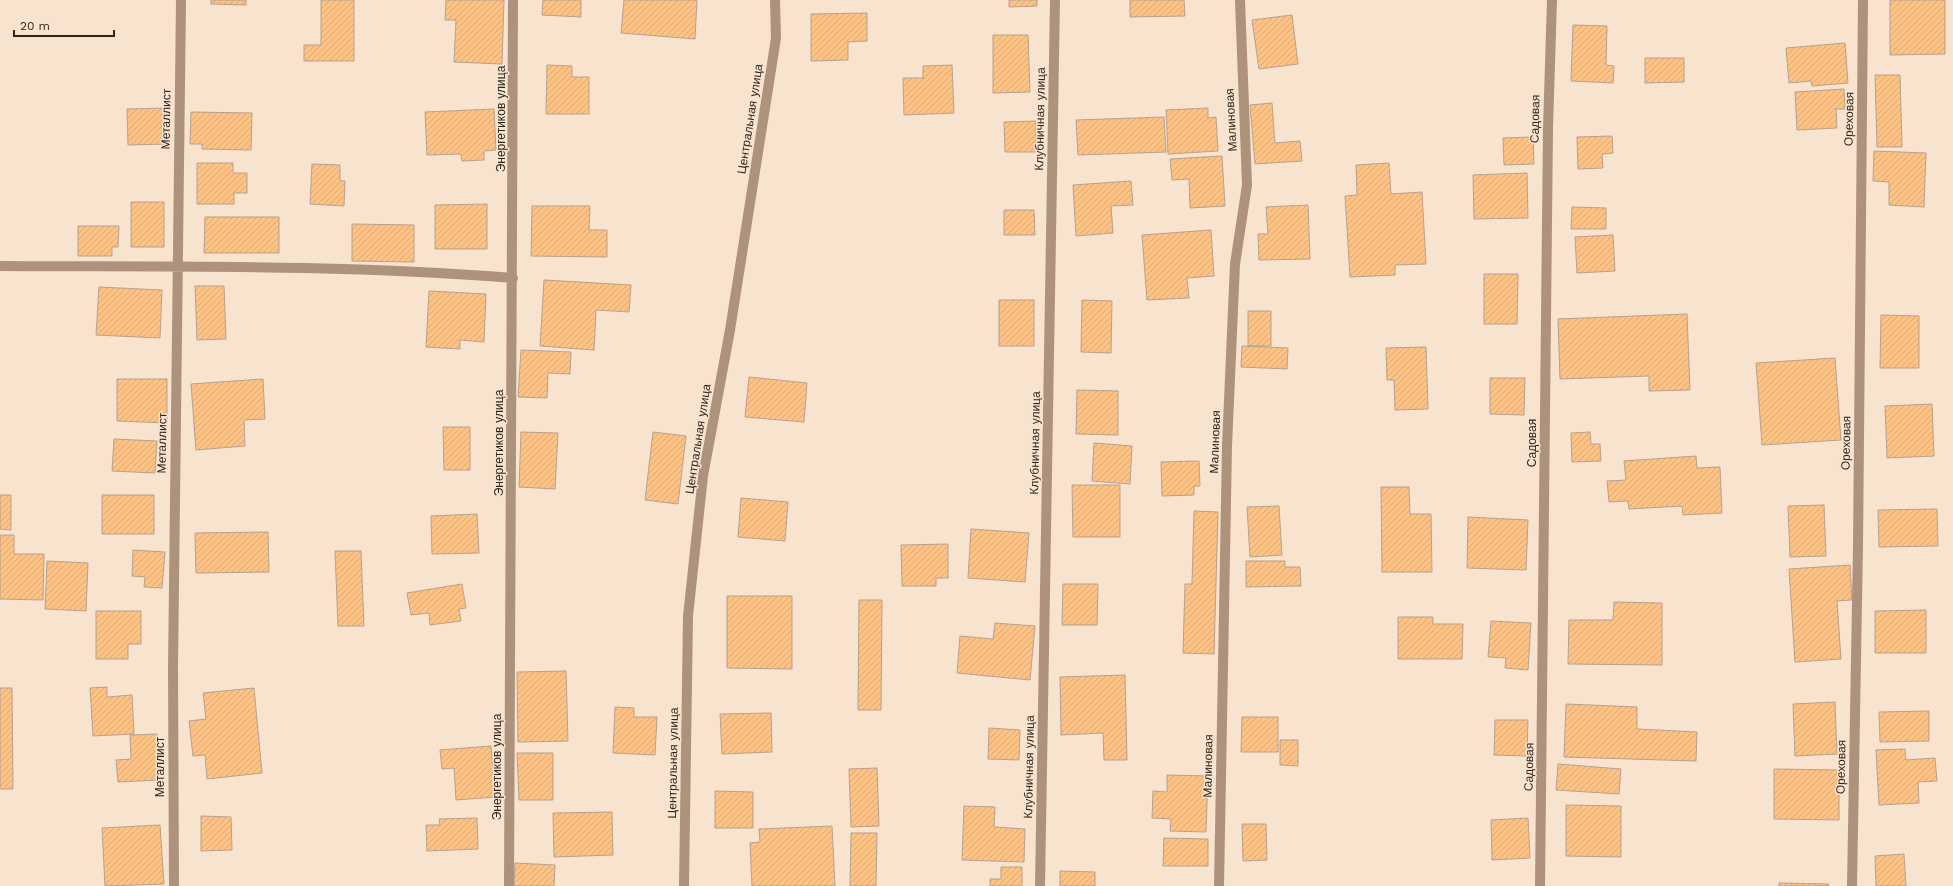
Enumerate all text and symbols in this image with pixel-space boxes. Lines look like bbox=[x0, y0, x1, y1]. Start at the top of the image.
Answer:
scale bar bbox=[14, 12, 114, 38]
text: 20 m bbox=[20, 19, 50, 33]
street label: Центральная улица bbox=[734, 63, 766, 175]
street label: Энергетиков улица bbox=[494, 65, 508, 172]
street label: Клубничная улица bbox=[1032, 67, 1048, 171]
street label: Металлист bbox=[158, 88, 174, 149]
street label: Малиновая bbox=[1222, 88, 1240, 152]
street label: Ореховая bbox=[1842, 92, 1856, 146]
street label: Садовая bbox=[1528, 95, 1542, 143]
street label: Центральная улица bbox=[682, 383, 714, 495]
street label: Энергетиков улица bbox=[492, 389, 506, 496]
street label: Клубничная улица bbox=[1027, 391, 1043, 495]
street label: Малиновая bbox=[1207, 410, 1223, 474]
street label: Металлист bbox=[154, 412, 170, 473]
street label: Ореховая bbox=[1839, 416, 1853, 470]
street label: Садовая bbox=[1525, 419, 1539, 467]
street label: Центральная улица bbox=[665, 707, 681, 819]
street label: Энергетиков улица bbox=[490, 713, 504, 820]
street label: Клубничная улица bbox=[1021, 715, 1037, 819]
street label: Малиновая bbox=[1200, 734, 1216, 798]
street label: Металлист bbox=[153, 736, 167, 797]
street label: Ореховая bbox=[1834, 740, 1848, 794]
street label: Садовая bbox=[1522, 743, 1536, 791]

